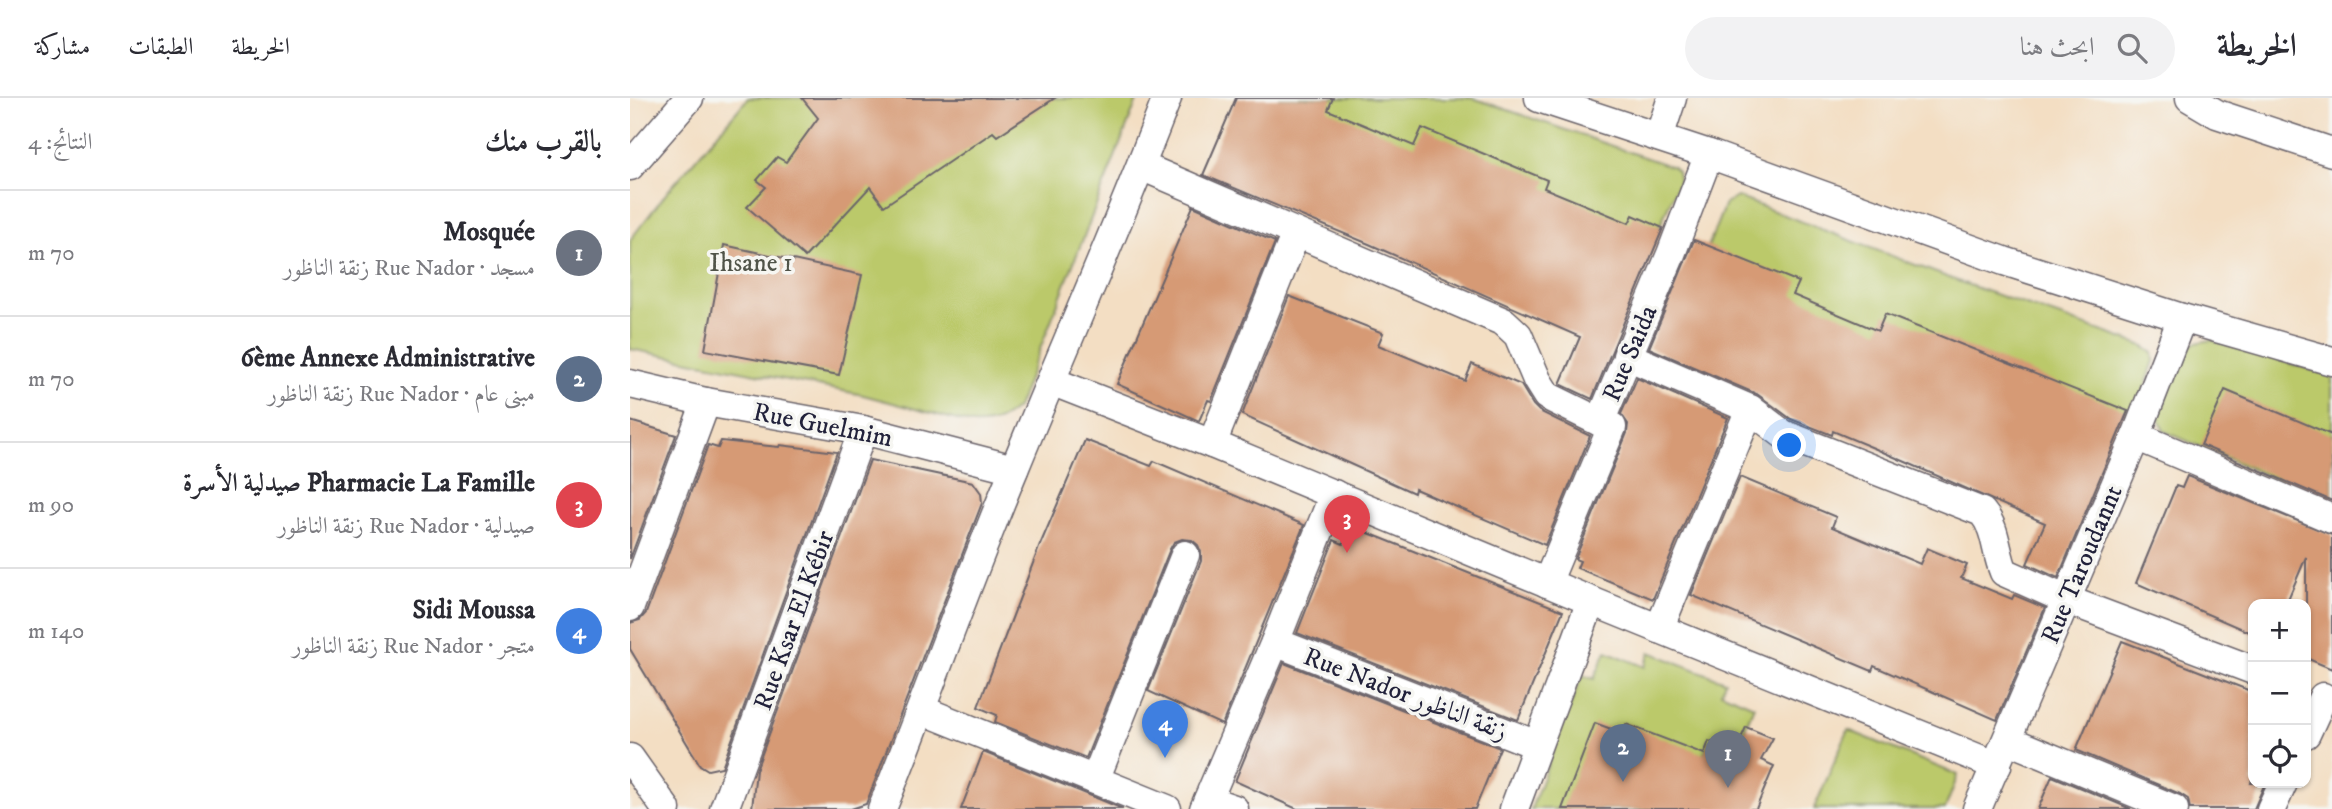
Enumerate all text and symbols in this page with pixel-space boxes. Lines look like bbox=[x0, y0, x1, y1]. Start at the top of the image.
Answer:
search box bbox=[1685, 17, 2175, 80]
text: الخريطة bbox=[2217, 26, 2297, 67]
icon: search bbox=[2113, 29, 2151, 67]
text: ابحث هنا bbox=[2020, 31, 2095, 64]
text: مشاركة bbox=[35, 32, 90, 62]
text: الطبقات bbox=[128, 32, 194, 62]
text: الخريطة bbox=[232, 32, 290, 62]
text: بالقرب منك bbox=[485, 124, 602, 161]
text: النتائج: 4 bbox=[28, 128, 93, 157]
text: Mosquée bbox=[443, 216, 535, 249]
text: 70 m bbox=[28, 239, 75, 268]
text: 1 bbox=[575, 239, 583, 268]
park label: Ihsane 1 bbox=[709, 247, 793, 280]
text: مسجد · Rue Nador زنقة الناظور bbox=[283, 254, 535, 283]
street label: Rue Saida bbox=[1595, 300, 1665, 407]
text: 6ème Annexe Administrative bbox=[241, 342, 535, 375]
text: 70 m bbox=[28, 365, 75, 394]
text: 2 bbox=[573, 365, 585, 394]
text: مبنى عام · Rue Nador زنقة الناظور bbox=[268, 380, 535, 409]
street label: Rue Guelmim bbox=[750, 396, 895, 455]
your location bbox=[1772, 428, 1806, 462]
text: Pharmacie La Famille صيدلية الأسرة bbox=[183, 467, 535, 500]
street label: Rue Taroudannt bbox=[2034, 480, 2131, 649]
text: 90 m bbox=[28, 491, 74, 520]
text: 3 bbox=[575, 491, 583, 520]
pin: 3 bbox=[1324, 495, 1370, 553]
text: صيدلية · Rue Nador زنقة الناظور bbox=[278, 512, 535, 541]
street label: Rue Ksar El Kébir bbox=[747, 526, 842, 715]
text: Sidi Moussa bbox=[412, 594, 535, 627]
map controls bbox=[2248, 599, 2311, 788]
button: + bbox=[2248, 599, 2311, 662]
text: 140 m bbox=[28, 617, 84, 646]
text: 4 bbox=[572, 617, 586, 646]
text: متجر · Rue Nador زنقة الناظور bbox=[292, 632, 535, 661]
street label: Rue Nador زنقة الناظور bbox=[1299, 640, 1512, 748]
button: − bbox=[2248, 662, 2311, 725]
pin: 4 bbox=[1142, 700, 1188, 758]
pin: 2 bbox=[1600, 724, 1646, 782]
button: locate bbox=[2248, 725, 2311, 788]
pin: 1 bbox=[1705, 730, 1751, 788]

